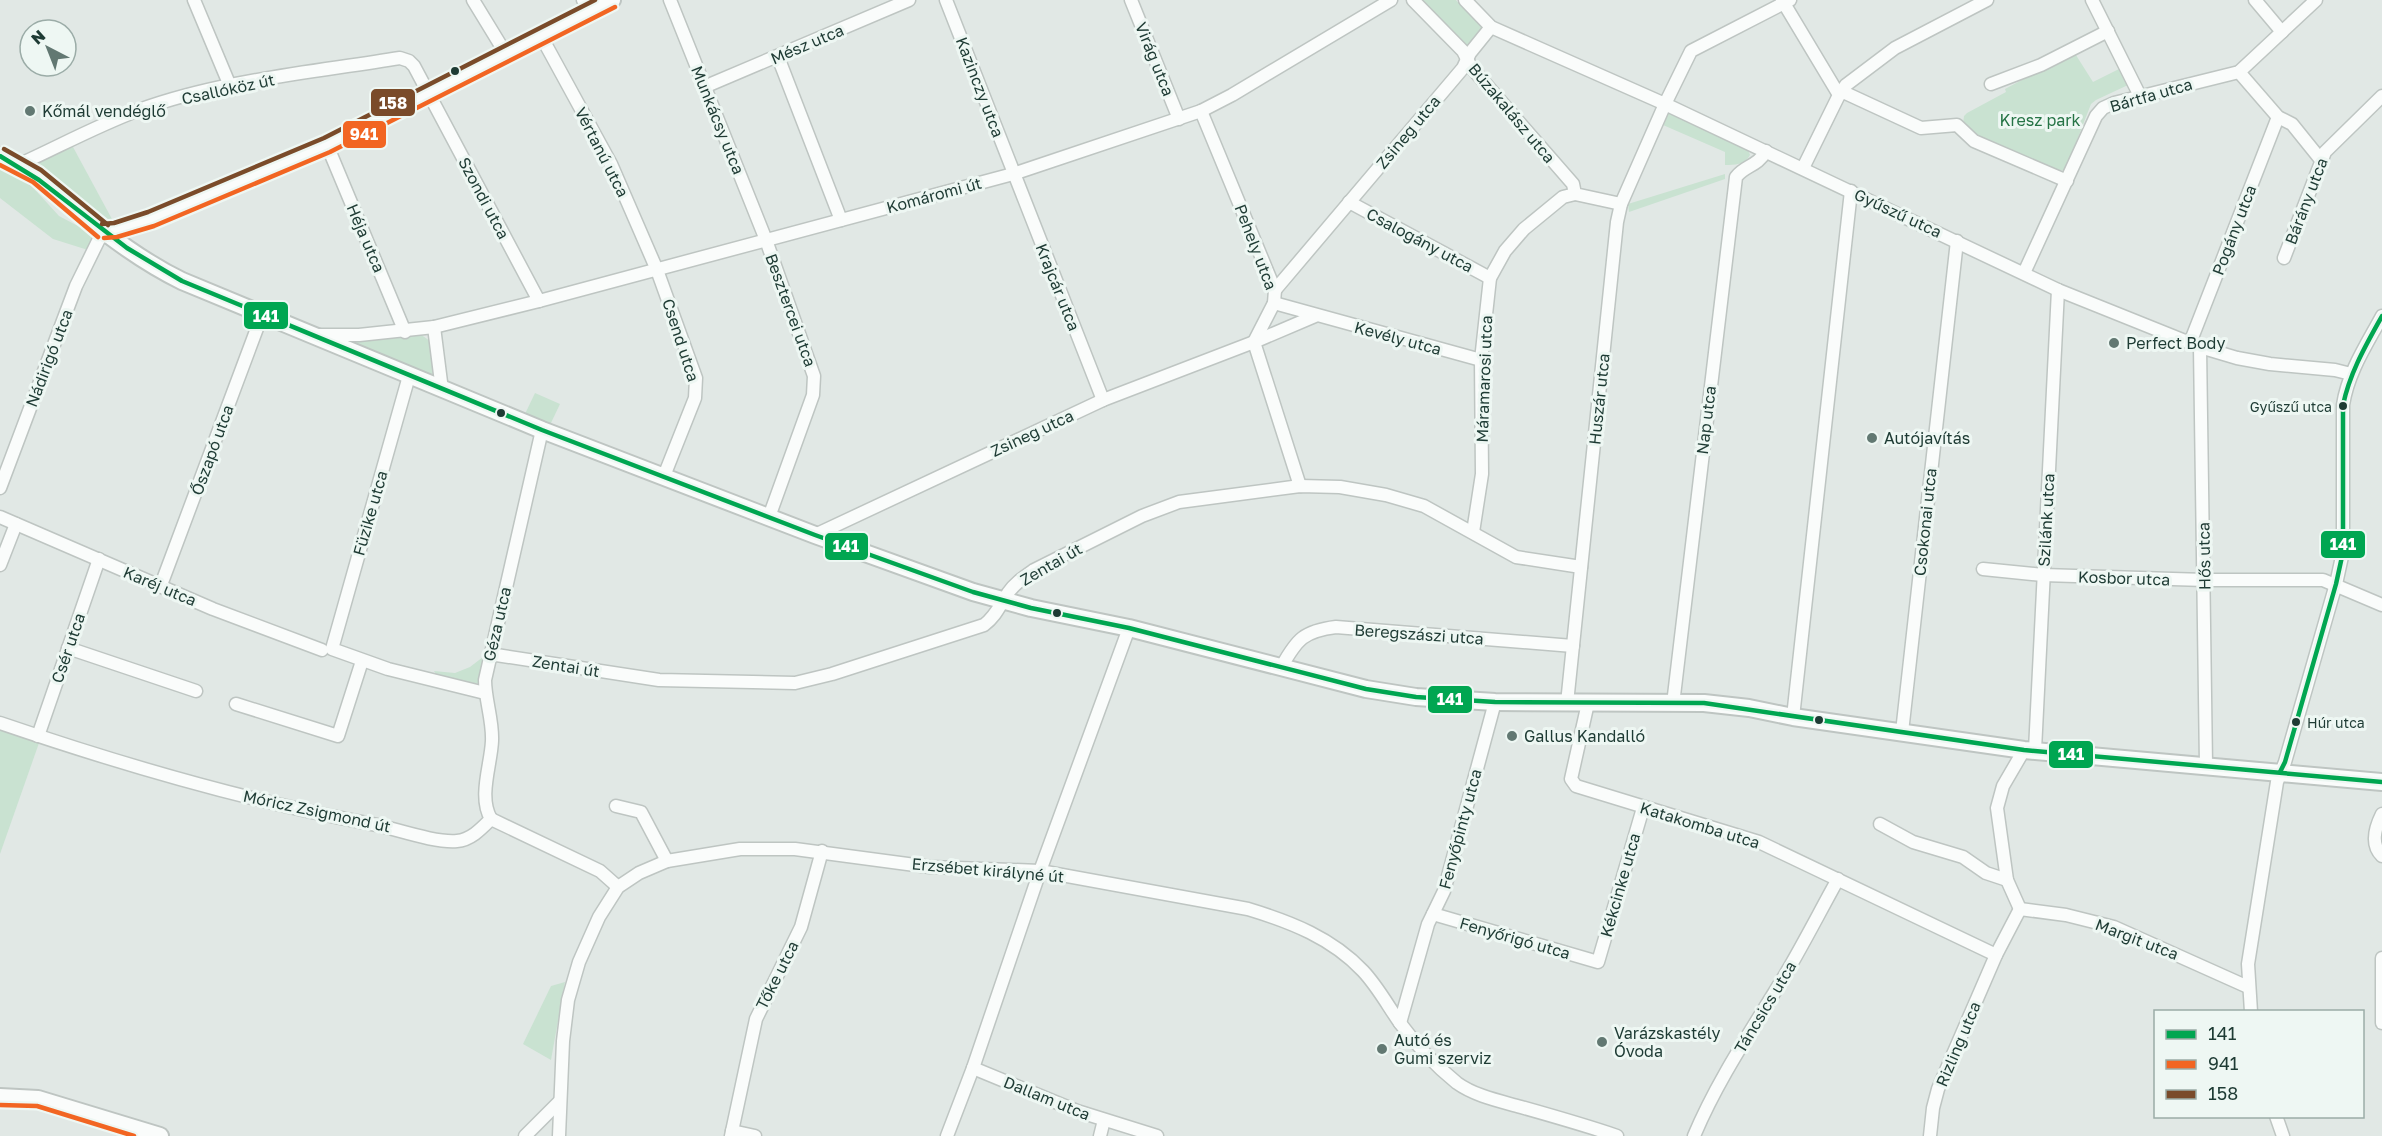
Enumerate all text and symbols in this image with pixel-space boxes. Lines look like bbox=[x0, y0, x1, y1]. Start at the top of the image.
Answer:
north arrow bbox=[18, 18, 78, 78]
street label: Virág utca bbox=[1131, 19, 1179, 99]
street label: Mész utca bbox=[767, 20, 847, 68]
text: N bbox=[27, 25, 49, 48]
street label: Kazinczy utca bbox=[952, 34, 1008, 140]
street label: Búzakalász utca bbox=[1464, 59, 1560, 167]
street label: Munkácsy utca bbox=[687, 63, 749, 177]
unlabelled marker bbox=[449, 65, 461, 77]
street label: Csallóköz út bbox=[180, 69, 276, 109]
street label: Bártfa utca bbox=[2107, 74, 2195, 116]
line badge: 158 bbox=[370, 88, 416, 117]
street label: Zsineg utca bbox=[1372, 91, 1444, 173]
text: 158 bbox=[379, 93, 407, 113]
place label: Kőmál vendéglő bbox=[42, 101, 166, 121]
marker: Kőmál vendéglő bbox=[23, 104, 37, 118]
street label: Vértanú utca bbox=[571, 104, 633, 200]
park label: Kresz park bbox=[1999, 110, 2081, 130]
line badge: 941 bbox=[342, 120, 387, 149]
text: 941 bbox=[350, 124, 378, 144]
street label: Szondi utca bbox=[454, 154, 514, 242]
street label: Bárány utca bbox=[2280, 155, 2332, 247]
street label: Komáromi út bbox=[884, 173, 984, 217]
street label: Pogány utca bbox=[2208, 182, 2260, 278]
street label: Gyűszű utca bbox=[1851, 184, 1945, 242]
street label: Héja utca bbox=[343, 201, 389, 275]
street label: Pehely utca bbox=[1230, 201, 1282, 293]
street label: Csalogány utca bbox=[1363, 203, 1477, 277]
street label: Krajcár utca bbox=[1031, 240, 1085, 334]
street label: Besztercei utca bbox=[761, 251, 821, 369]
street label: Csend utca bbox=[658, 296, 704, 384]
line badge: 141 bbox=[243, 301, 289, 330]
street label: Nádirigó utca bbox=[21, 306, 77, 410]
text: 141 bbox=[253, 306, 279, 326]
street label: Máramarosi utca bbox=[1472, 315, 1496, 443]
street label: Kevély utca bbox=[1352, 317, 1444, 359]
place label: Perfect Body bbox=[2126, 333, 2225, 353]
marker: Perfect Body bbox=[2107, 336, 2121, 350]
street label: Huszár utca bbox=[1584, 352, 1614, 446]
street label: Nap utca bbox=[1692, 385, 1720, 455]
place label: Gyűszű utca bbox=[2250, 398, 2332, 415]
marker: Gyűszű utca bbox=[2337, 400, 2349, 412]
street label: Őszapó utca bbox=[186, 402, 238, 498]
street label: Zsineg utca bbox=[987, 405, 1077, 461]
unlabelled marker bbox=[495, 407, 507, 419]
place label: Autójavítás bbox=[1884, 428, 1970, 448]
marker: Autójavítás bbox=[1865, 431, 1879, 445]
street label: Csokonai utca bbox=[1909, 467, 1941, 577]
street label: Füzike utca bbox=[348, 468, 392, 558]
street label: Szilánk utca bbox=[2034, 473, 2058, 567]
street label: Hős utca bbox=[2193, 522, 2215, 590]
line badge: 141 bbox=[2320, 530, 2366, 559]
line badge: 141 bbox=[824, 532, 869, 561]
text: 141 bbox=[2330, 534, 2356, 554]
text: 141 bbox=[833, 536, 859, 556]
street label: Zentai út bbox=[1017, 538, 1085, 590]
street label: Karéj utca bbox=[120, 562, 200, 610]
street label: Kosbor utca bbox=[2078, 566, 2170, 590]
street label: Géza utca bbox=[479, 585, 515, 663]
unlabelled marker bbox=[1051, 607, 1063, 619]
street label: Csér utca bbox=[47, 610, 89, 686]
street label: Beregszászi utca bbox=[1354, 620, 1484, 648]
street label: Zentai út bbox=[531, 651, 601, 681]
line badge: 141 bbox=[1427, 685, 1473, 714]
text: 141 bbox=[1437, 689, 1463, 709]
unlabelled marker bbox=[1813, 714, 1825, 726]
place label: Húr utca bbox=[2307, 714, 2365, 731]
marker: Húr utca bbox=[2290, 716, 2302, 728]
place label: Gallus Kandalló bbox=[1524, 726, 1645, 746]
marker: Gallus Kandalló bbox=[1505, 729, 1519, 743]
line badge: 141 bbox=[2048, 740, 2094, 769]
text: 141 bbox=[2058, 744, 2084, 764]
street label: Fenyőpinty utca bbox=[1434, 767, 1486, 891]
street label: Móricz Zsigmond út bbox=[241, 786, 393, 836]
street label: Katakomba utca bbox=[1638, 797, 1762, 853]
street label: Kékcinke utca bbox=[1596, 831, 1644, 939]
street label: Erzsébet királyné út bbox=[911, 853, 1065, 887]
street label: Fenyőrigó utca bbox=[1457, 913, 1573, 963]
street label: Margit utca bbox=[2093, 914, 2181, 964]
street label: Tőke utca bbox=[751, 938, 803, 1012]
street label: Táncsics utca bbox=[1730, 957, 1800, 1057]
street label: Rizling utca bbox=[1931, 999, 1985, 1089]
legend bbox=[2154, 1010, 2364, 1118]
text: 141 bbox=[2208, 1022, 2237, 1044]
place label: Varázskastély Óvoda bbox=[1614, 1023, 1720, 1061]
place label: Autó és Gumi szerviz bbox=[1394, 1030, 1491, 1068]
marker: Varázskastély Óvoda bbox=[1595, 1035, 1609, 1049]
marker: Autó és Gumi szerviz bbox=[1375, 1042, 1389, 1056]
text: 941 bbox=[2208, 1052, 2239, 1074]
street label: Dallam utca bbox=[1001, 1072, 1093, 1124]
text: 158 bbox=[2208, 1082, 2238, 1104]

